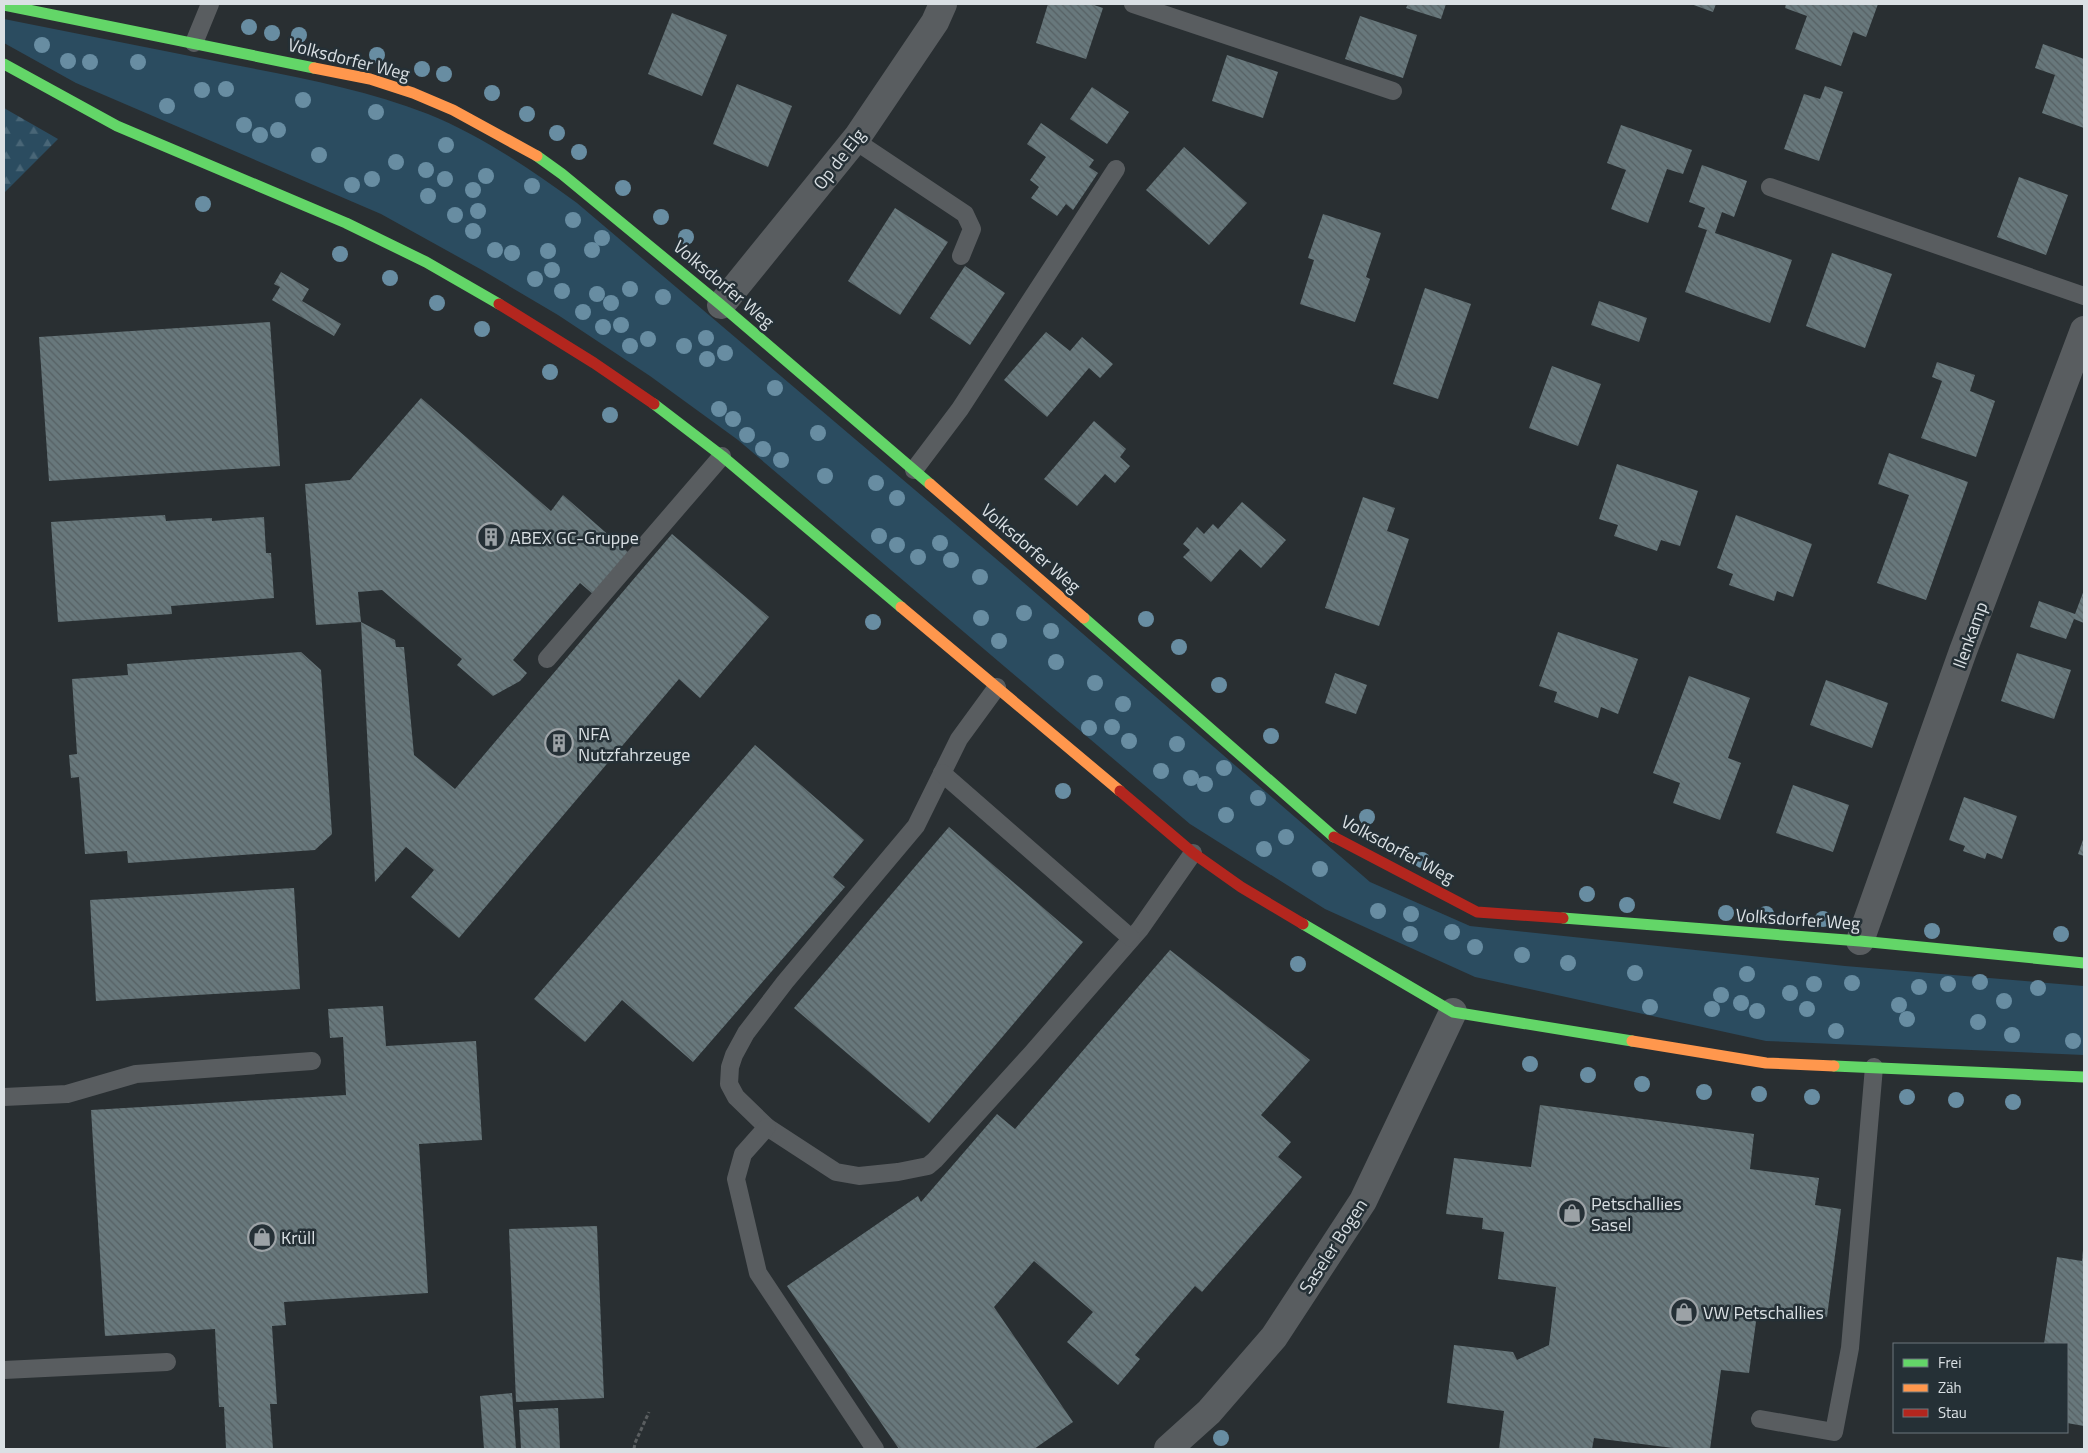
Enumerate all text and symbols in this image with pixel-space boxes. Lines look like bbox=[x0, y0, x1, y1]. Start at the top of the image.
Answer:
street label: Volksdorfer Weg bbox=[285, 31, 413, 87]
street label: Op de Elg bbox=[806, 123, 872, 195]
street label: Volksdorfer Weg bbox=[668, 234, 780, 334]
street label: Volksdorfer Weg bbox=[975, 497, 1087, 599]
building icon: ABEX GC-Gruppe bbox=[476, 522, 506, 552]
place label: ABEX GC-Gruppe bbox=[510, 524, 639, 551]
street label: Ilenkamp bbox=[1945, 598, 1995, 672]
place label: NFA Nutzfahrzeuge bbox=[578, 720, 690, 768]
building icon: NFA Nutzfahrzeuge bbox=[544, 728, 574, 758]
street label: Volksdorfer Weg bbox=[1337, 808, 1459, 890]
street label: Volksdorfer Weg bbox=[1735, 901, 1861, 937]
place label: Petschallies Sasel bbox=[1591, 1190, 1682, 1238]
street label: Saseler Bogen bbox=[1292, 1193, 1374, 1299]
shop icon: Petschallies Sasel bbox=[1557, 1198, 1587, 1228]
shop icon: Krüll bbox=[247, 1222, 277, 1252]
place label: Krüll bbox=[281, 1224, 315, 1251]
shop icon: VW Petschallies bbox=[1669, 1297, 1699, 1327]
place label: VW Petschallies bbox=[1703, 1299, 1824, 1326]
legend bbox=[1893, 1343, 2068, 1433]
text: Frei bbox=[1938, 1351, 1961, 1374]
text: Zäh bbox=[1938, 1376, 1962, 1399]
text: Stau bbox=[1938, 1401, 1967, 1424]

